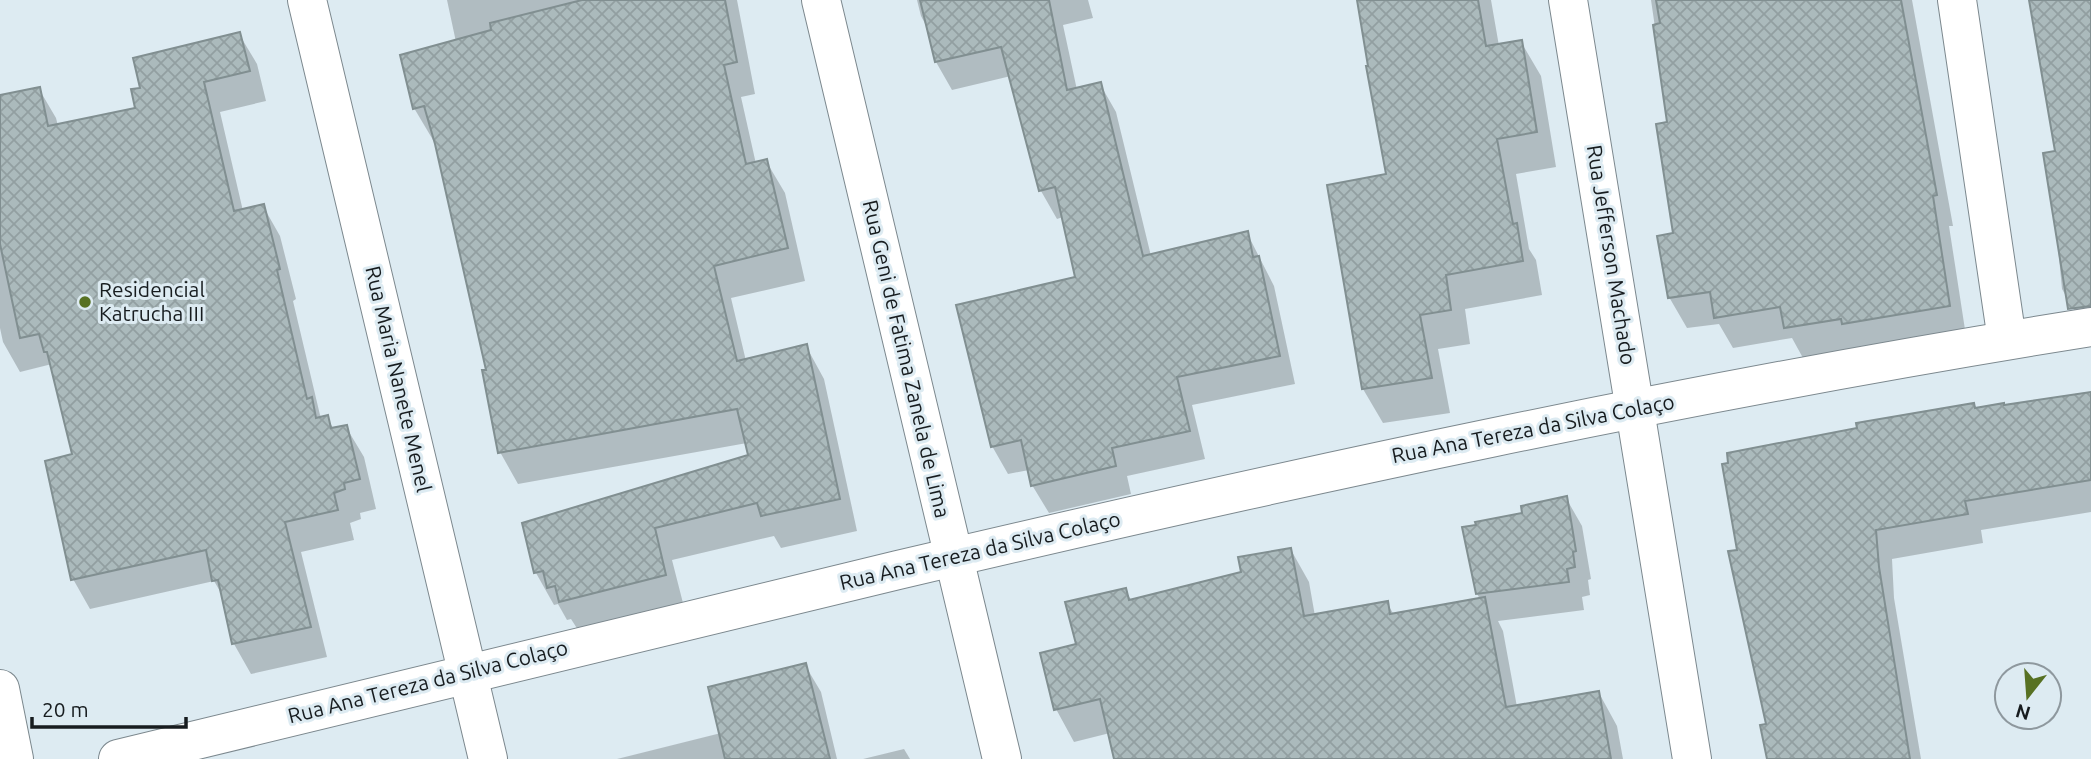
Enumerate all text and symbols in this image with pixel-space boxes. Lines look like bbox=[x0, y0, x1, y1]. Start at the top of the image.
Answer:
street label: Rua Jefferson Machado bbox=[1583, 143, 1641, 367]
street label: Rua Geni de Fatima Zanela de Lima bbox=[859, 197, 955, 520]
street label: Rua Maria Nanete Menel bbox=[361, 263, 437, 494]
place label: Residencial Katrucha III bbox=[99, 277, 205, 325]
marker: Residencial Katrucha III bbox=[77, 294, 93, 310]
street label: Rua Ana Tereza da Silva Colaço bbox=[1389, 389, 1676, 467]
street label: Rua Ana Tereza da Silva Colaço bbox=[837, 506, 1123, 594]
street label: Rua Ana Tereza da Silva Colaço bbox=[285, 635, 570, 727]
north arrow bbox=[1993, 661, 2063, 731]
scale bar bbox=[32, 686, 186, 730]
text: 20 m bbox=[42, 697, 89, 721]
text: N bbox=[2013, 700, 2033, 725]

